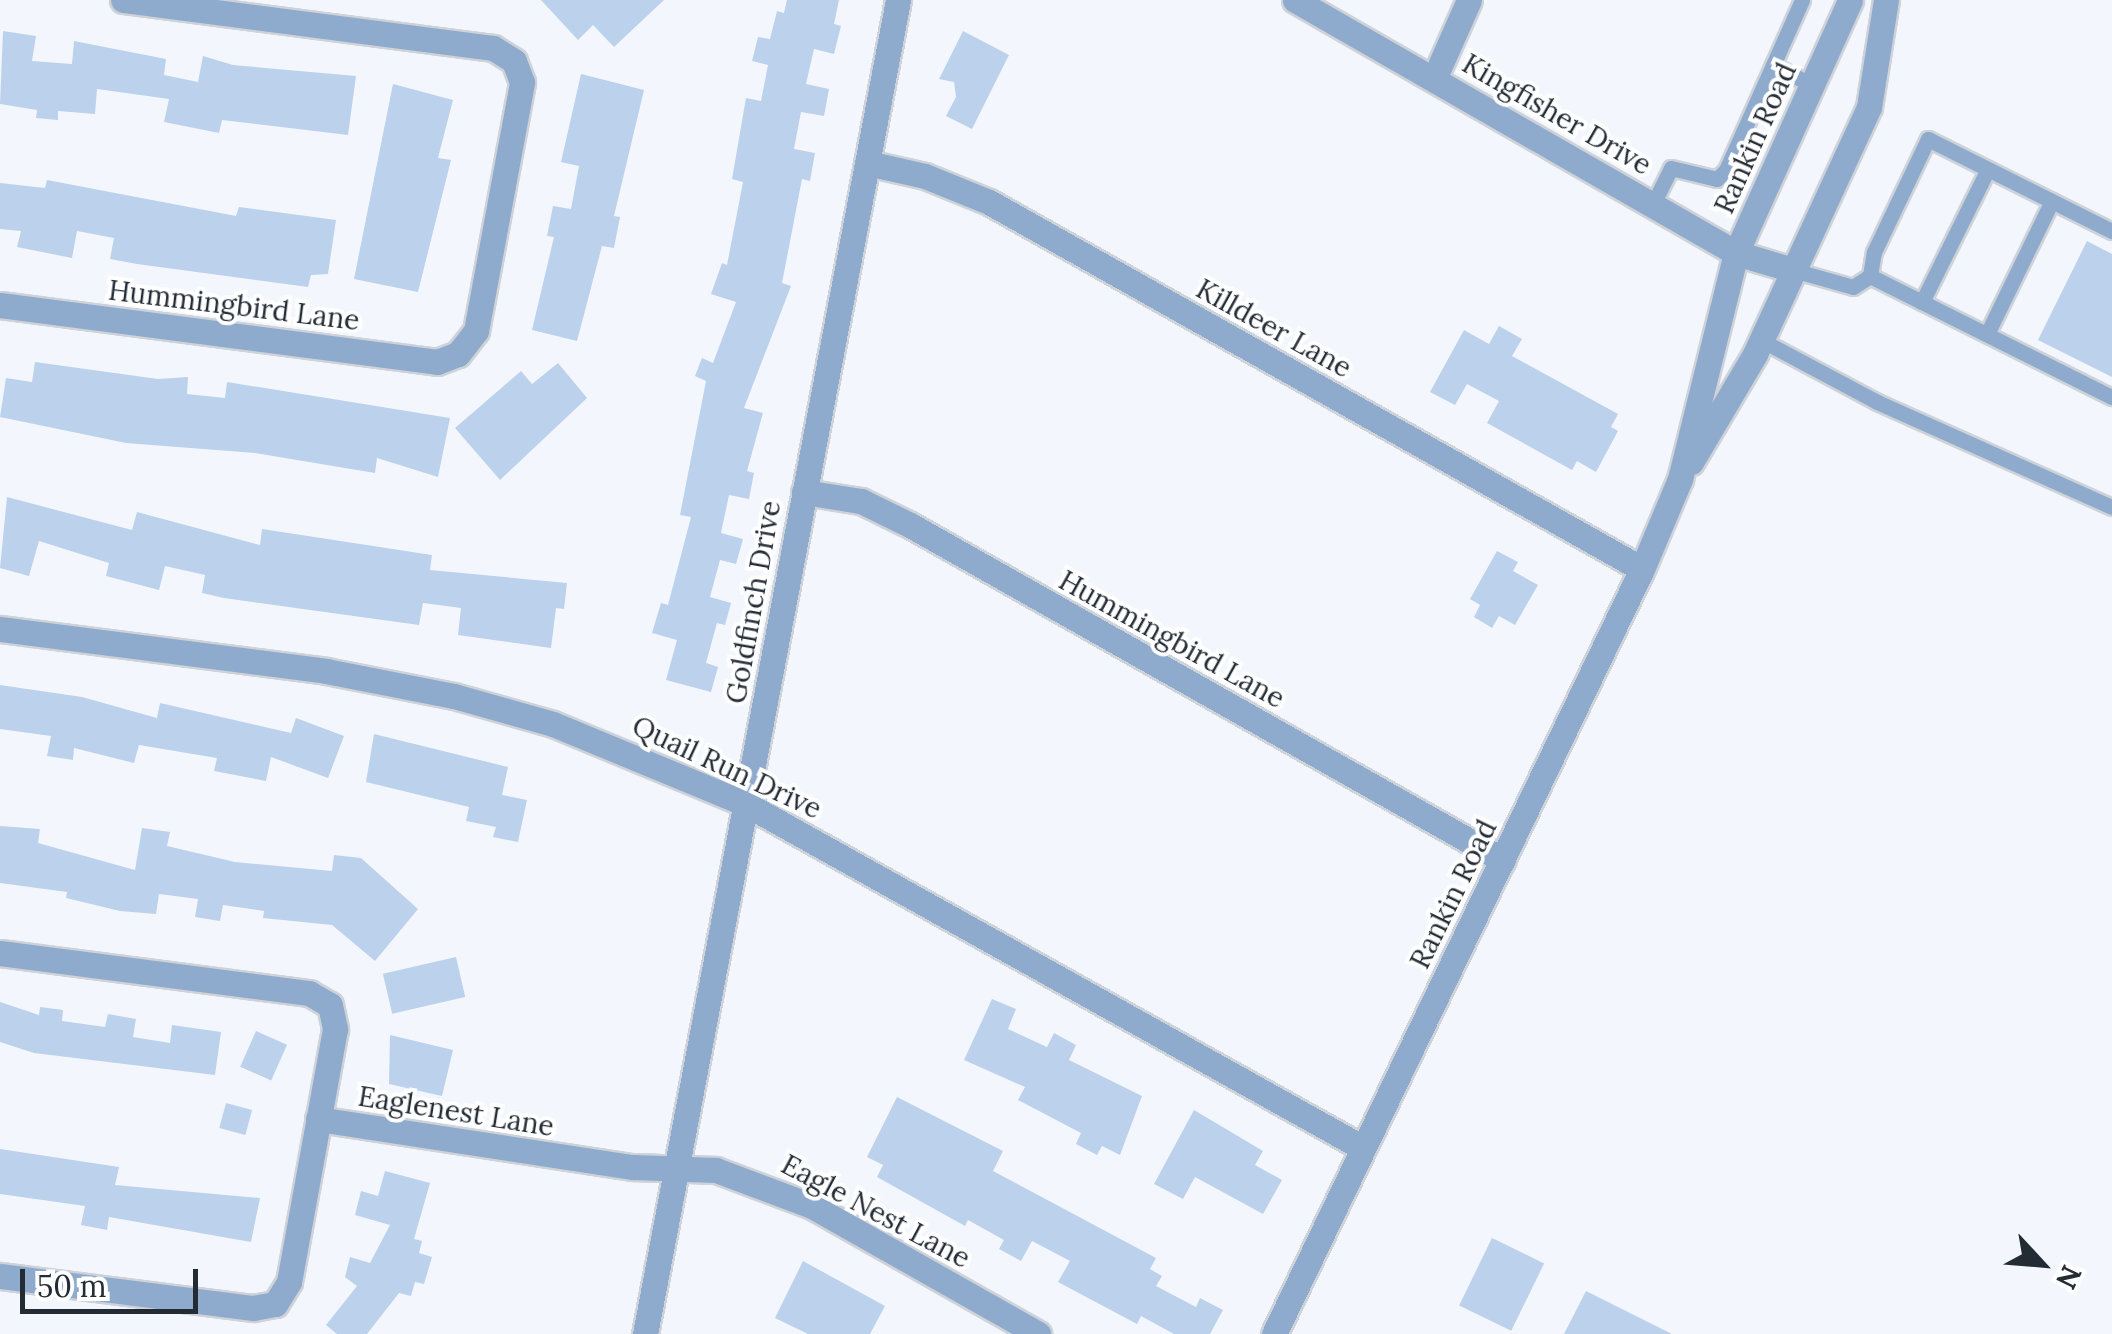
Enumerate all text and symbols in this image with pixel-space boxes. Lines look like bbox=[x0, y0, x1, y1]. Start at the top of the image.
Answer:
street label: Kingfisher Drive bbox=[1457, 46, 1657, 182]
street label: Rankin Road bbox=[1707, 58, 1803, 218]
street label: Killdeer Lane bbox=[1191, 272, 1357, 384]
street label: Hummingbird Lane bbox=[107, 273, 361, 337]
street label: Goldfinch Drive bbox=[719, 498, 787, 706]
street label: Hummingbird Lane bbox=[1053, 563, 1291, 715]
street label: Quail Run Drive bbox=[627, 708, 827, 826]
street label: Rankin Road bbox=[1403, 814, 1503, 974]
street label: Eaglenest Lane bbox=[356, 1079, 556, 1143]
street label: Eagle Nest Lane bbox=[776, 1147, 976, 1275]
north arrow bbox=[1992, 1214, 2092, 1314]
scale bar bbox=[25, 1249, 202, 1311]
text: N bbox=[2048, 1260, 2090, 1295]
text: 50 m bbox=[37, 1267, 107, 1305]

